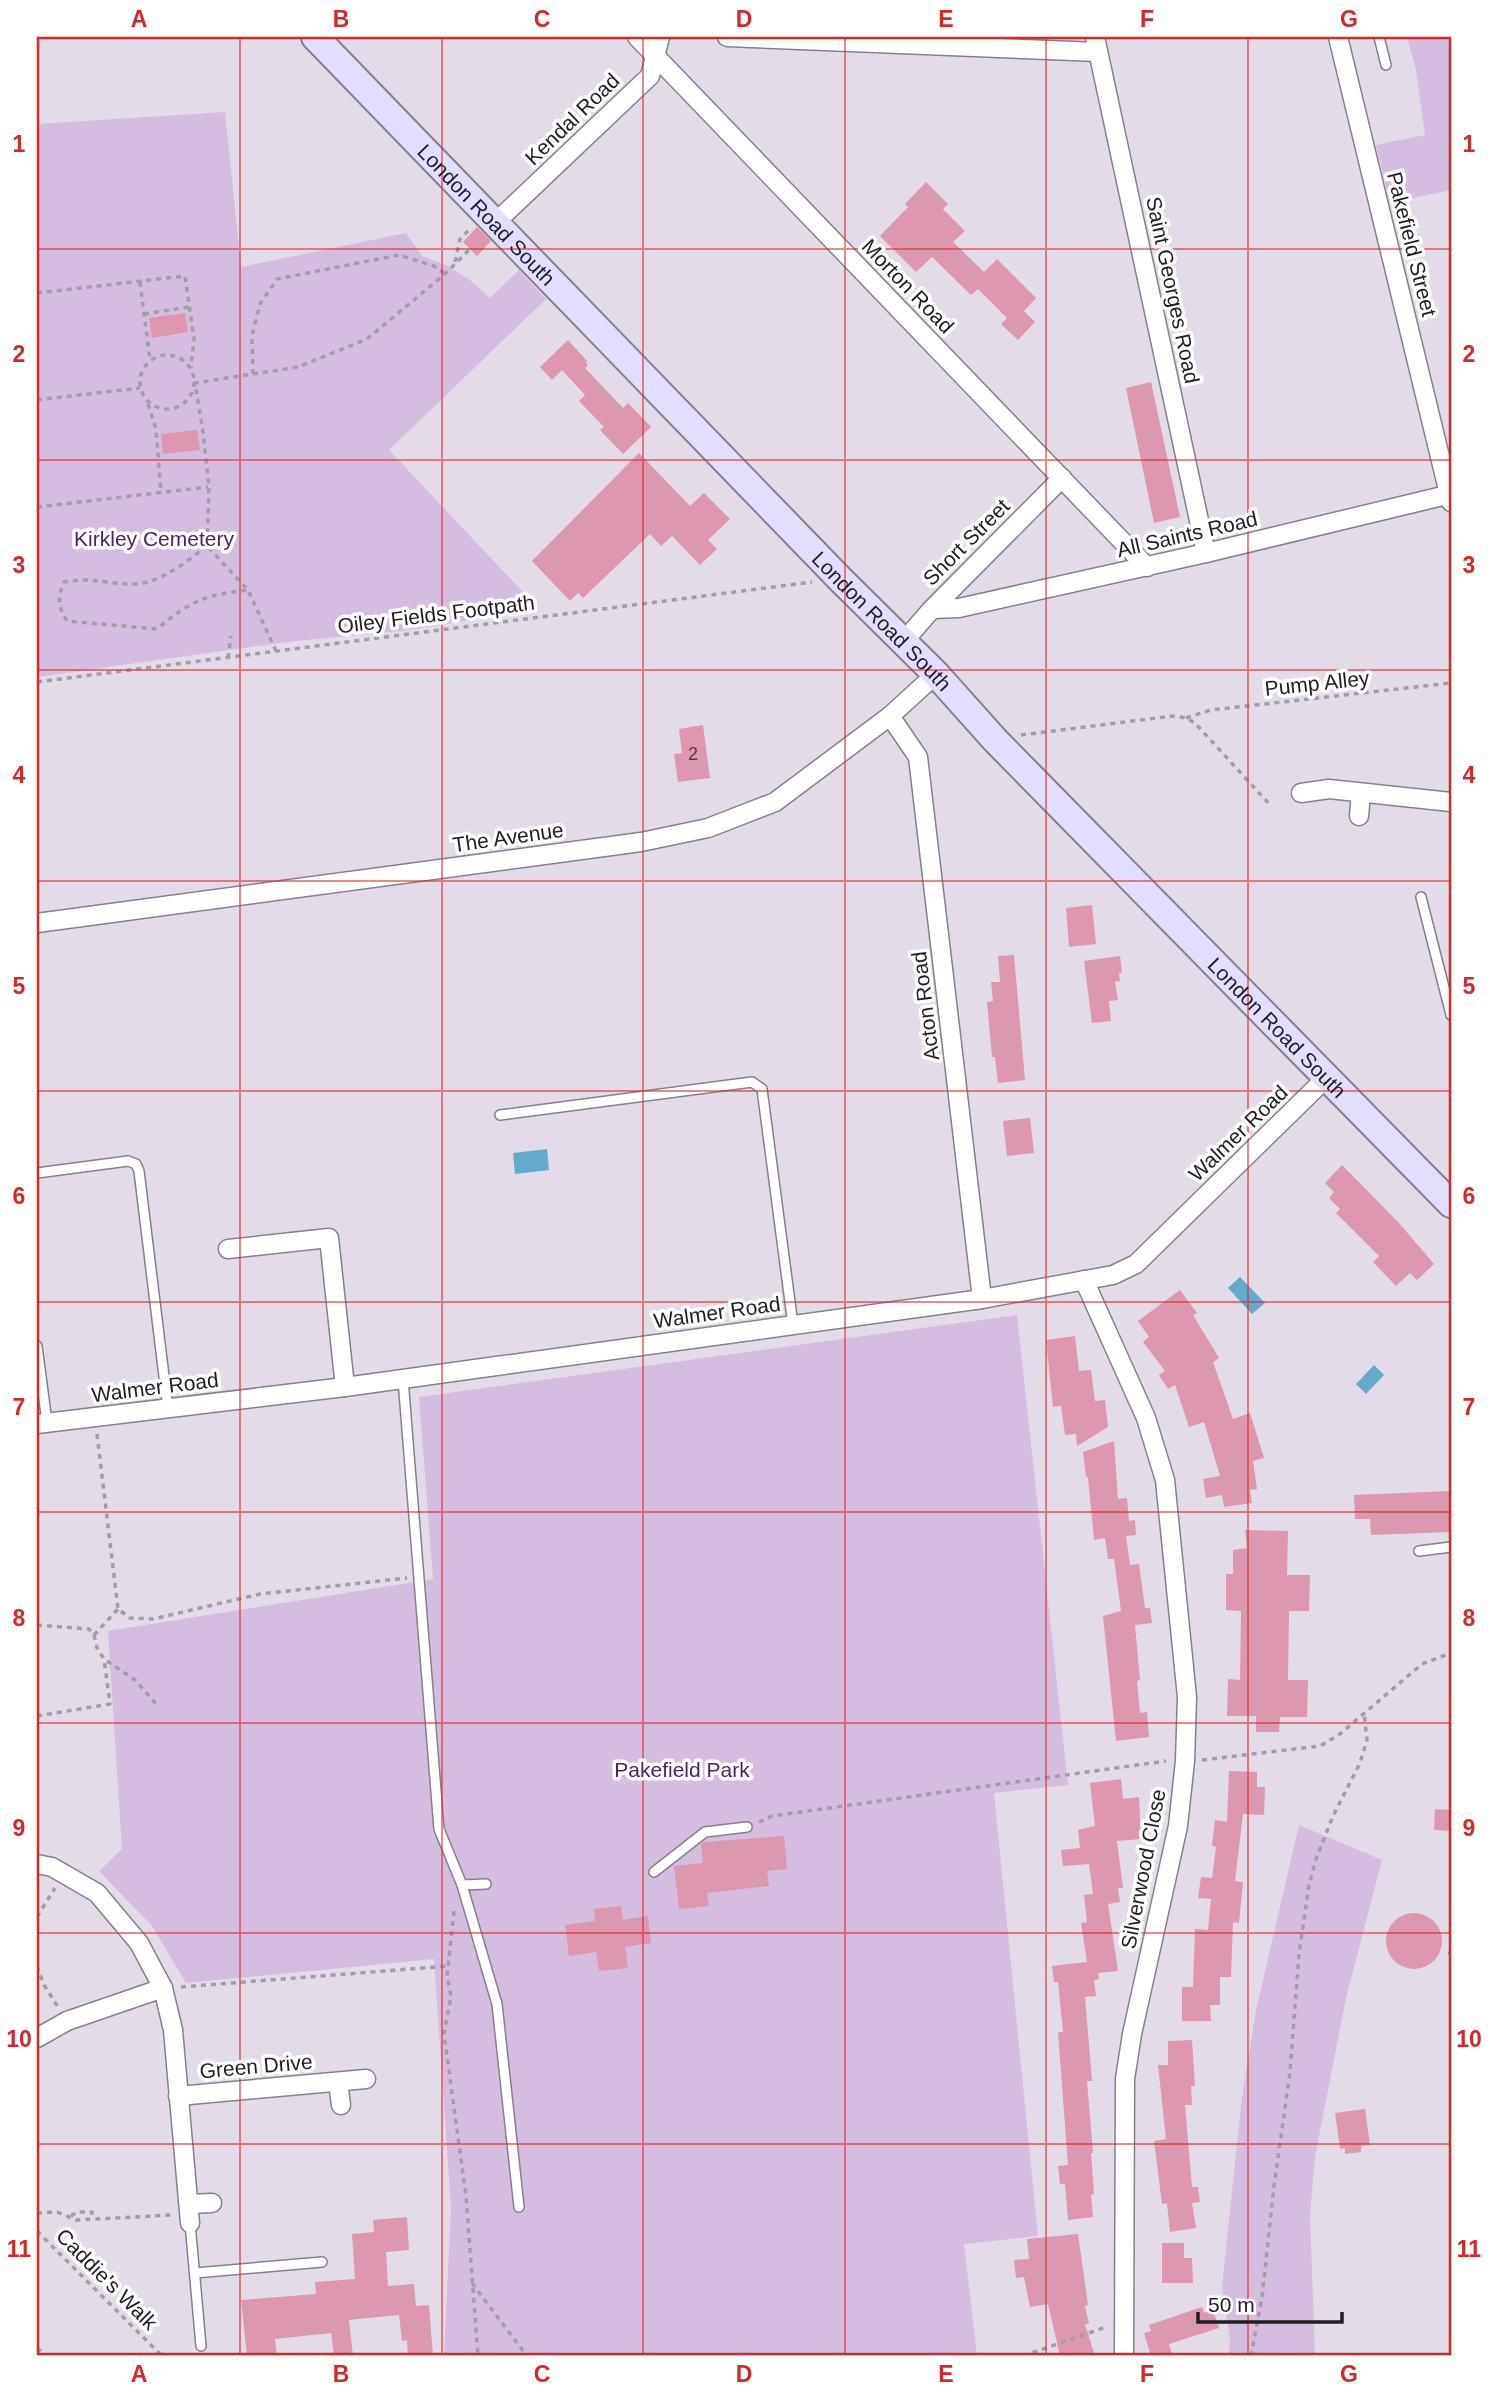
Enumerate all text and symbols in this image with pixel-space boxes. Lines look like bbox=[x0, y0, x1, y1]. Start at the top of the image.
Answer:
text: A bbox=[131, 6, 147, 32]
text: B bbox=[333, 6, 349, 32]
text: C bbox=[534, 6, 550, 32]
text: D bbox=[736, 6, 752, 32]
text: E bbox=[938, 6, 954, 32]
text: F bbox=[1140, 6, 1154, 32]
text: G bbox=[1340, 6, 1358, 32]
street label: Kendal Road bbox=[520, 69, 624, 169]
text: 1 bbox=[13, 131, 26, 157]
text: 1 bbox=[1463, 131, 1476, 157]
street label: London Road South bbox=[414, 139, 560, 290]
street label: Pakefield Street bbox=[1383, 169, 1441, 319]
street label: Saint Georges Road bbox=[1142, 195, 1204, 385]
street label: Morton Road bbox=[858, 234, 958, 338]
text: 2 bbox=[13, 341, 25, 367]
text: 2 bbox=[1463, 341, 1475, 367]
street label: Short Street bbox=[918, 494, 1014, 590]
street label: All Saints Road bbox=[1114, 507, 1260, 561]
park label: Kirkley Cemetery bbox=[74, 527, 234, 550]
street label: London Road South bbox=[808, 547, 956, 695]
text: 3 bbox=[13, 552, 25, 578]
text: 3 bbox=[1463, 552, 1475, 578]
street label: Oiley Fields Footpath bbox=[336, 590, 536, 638]
street label: Pump Alley bbox=[1264, 666, 1371, 700]
house number: 2 bbox=[688, 744, 698, 764]
text: 4 bbox=[13, 762, 26, 788]
text: 4 bbox=[1463, 762, 1476, 788]
street label: The Avenue bbox=[451, 818, 565, 856]
street label: Acton Road bbox=[907, 950, 943, 1062]
street label: London Road South bbox=[1204, 953, 1351, 1102]
text: 5 bbox=[13, 973, 26, 999]
text: 5 bbox=[1463, 973, 1476, 999]
street label: Walmer Road bbox=[1184, 1080, 1292, 1186]
text: 6 bbox=[13, 1183, 25, 1209]
text: 6 bbox=[1463, 1183, 1475, 1209]
street label: Walmer Road bbox=[652, 1292, 782, 1332]
street label: Walmer Road bbox=[90, 1368, 220, 1406]
text: 7 bbox=[13, 1394, 25, 1420]
text: 7 bbox=[1463, 1394, 1475, 1420]
text: 8 bbox=[13, 1605, 26, 1631]
text: 8 bbox=[1463, 1605, 1476, 1631]
park label: Pakefield Park bbox=[614, 1758, 750, 1781]
street label: Silverwood Close bbox=[1116, 1787, 1170, 1951]
text: 9 bbox=[13, 1815, 25, 1841]
text: 9 bbox=[1463, 1815, 1475, 1841]
text: 10 bbox=[6, 2026, 32, 2052]
text: 10 bbox=[1456, 2026, 1482, 2052]
street label: Green Drive bbox=[199, 2050, 313, 2082]
street label: Caddie's Walk bbox=[52, 2224, 162, 2334]
text: 11 bbox=[7, 2236, 31, 2262]
text: 11 bbox=[1457, 2236, 1481, 2262]
scale bar bbox=[1198, 2281, 1341, 2325]
text: 50 m bbox=[1208, 2293, 1255, 2316]
text: A bbox=[131, 2361, 147, 2387]
text: B bbox=[333, 2361, 349, 2387]
text: C bbox=[534, 2361, 550, 2387]
text: D bbox=[736, 2361, 752, 2387]
text: E bbox=[938, 2361, 954, 2387]
text: F bbox=[1140, 2361, 1154, 2387]
text: G bbox=[1340, 2361, 1358, 2387]

